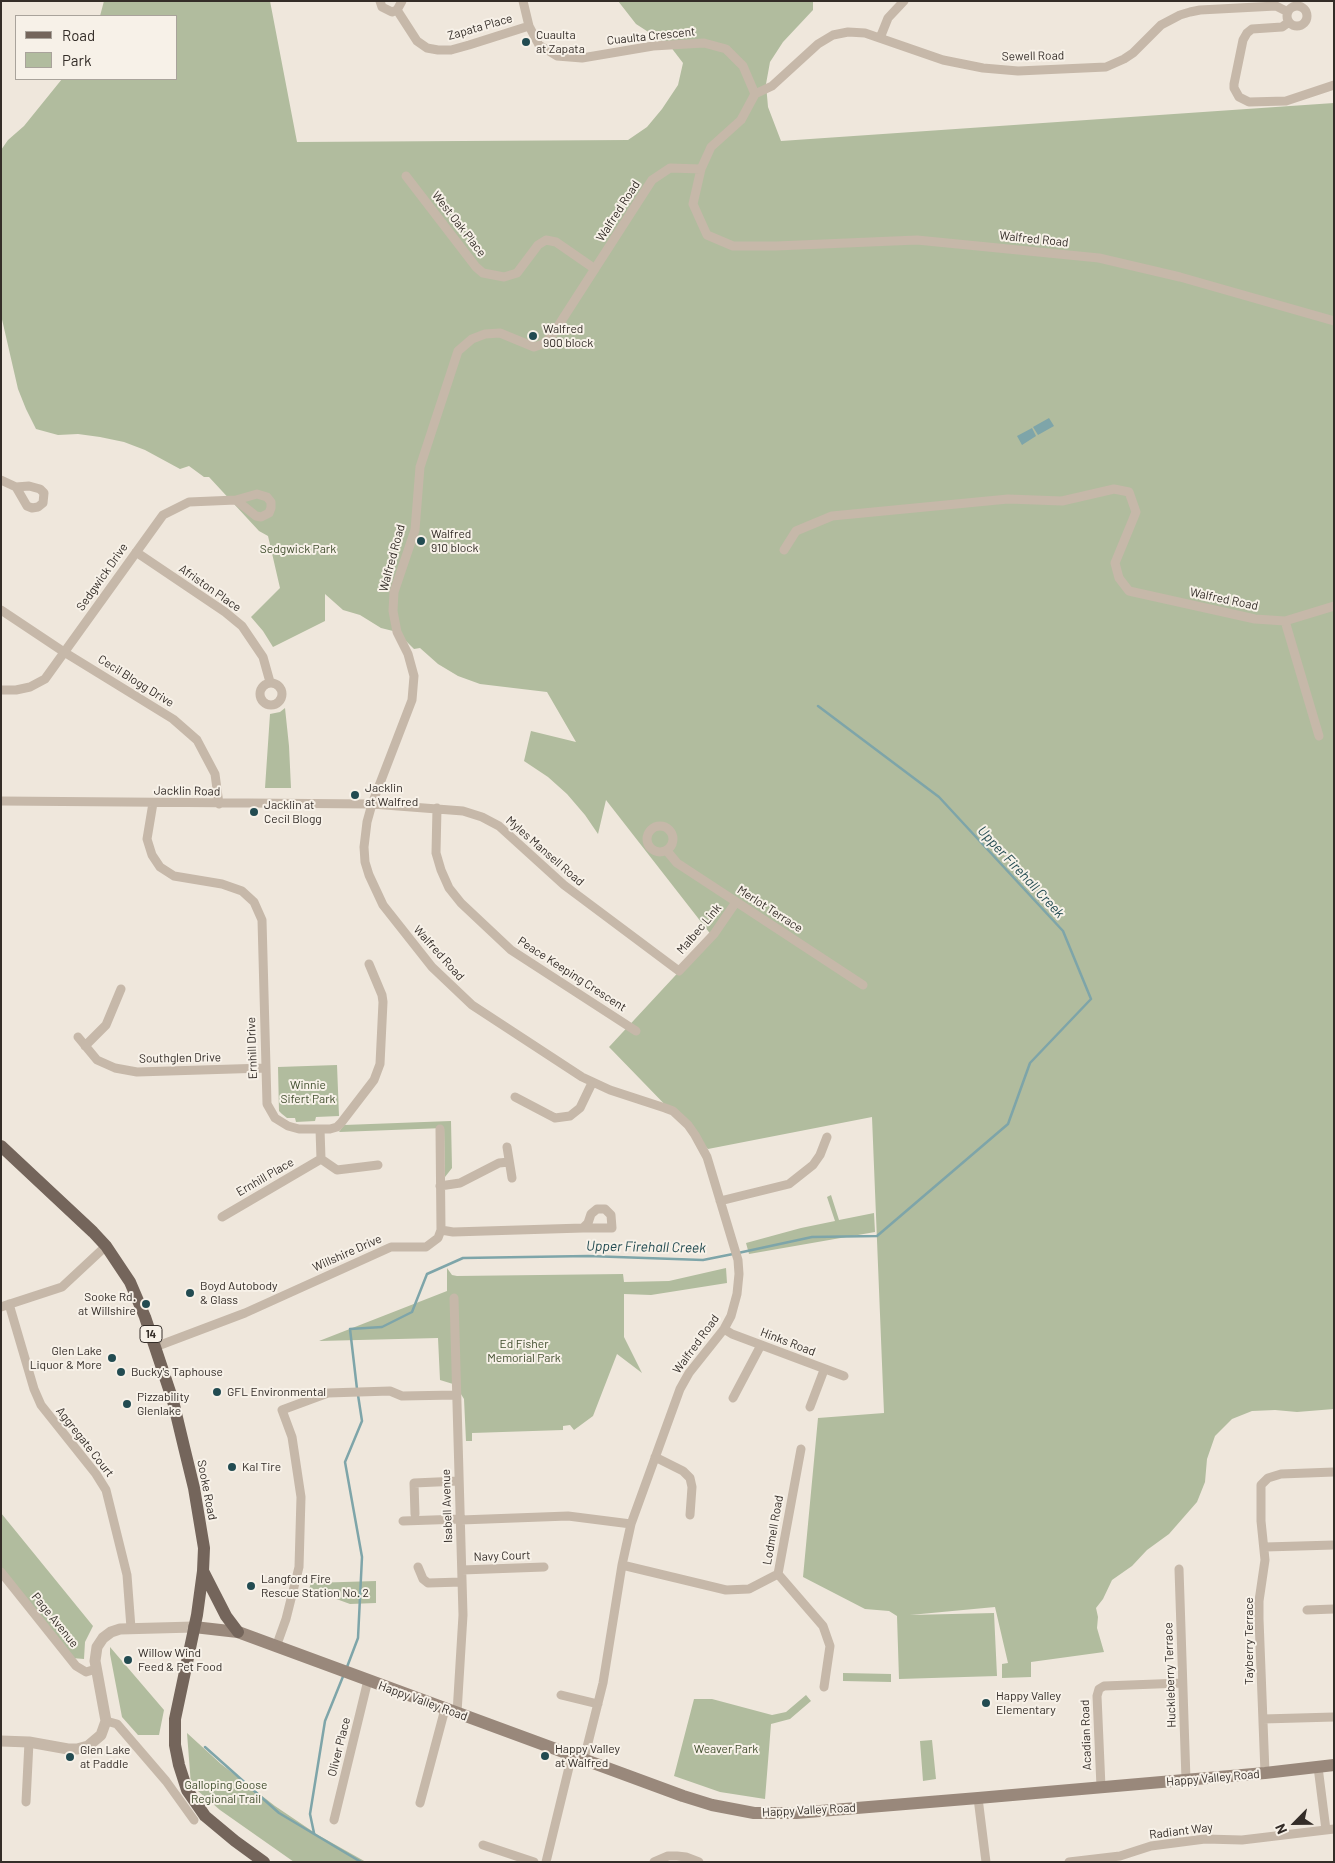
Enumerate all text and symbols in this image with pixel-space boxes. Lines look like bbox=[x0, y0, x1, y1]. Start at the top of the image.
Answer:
street label: Zapata Place bbox=[446, 11, 514, 43]
legend bbox=[15, 15, 178, 80]
street label: Cuaulta Crescent bbox=[606, 24, 696, 48]
text: Road bbox=[62, 26, 95, 44]
place label: Cuaulta at Zapata bbox=[536, 28, 585, 56]
marker: Cuaulta at Zapata bbox=[520, 36, 532, 48]
street label: Sewell Road bbox=[1002, 48, 1064, 64]
text: Park bbox=[62, 51, 91, 69]
street label: Walfred Road bbox=[593, 178, 643, 244]
street label: West Oak Place bbox=[429, 188, 489, 260]
street label: Walfred Road bbox=[999, 228, 1069, 250]
place label: Walfred 900 block bbox=[543, 322, 593, 350]
marker: Walfred 900 block bbox=[527, 330, 539, 342]
street label: Walfred Road bbox=[376, 523, 408, 593]
place label: Walfred 910 block bbox=[431, 527, 478, 555]
marker: Walfred 910 block bbox=[415, 535, 427, 547]
street label: Sedgwick Drive bbox=[73, 540, 131, 614]
park label: Sedgwick Park bbox=[260, 542, 336, 556]
street label: Afriston Place bbox=[176, 561, 244, 615]
street label: Walfred Road bbox=[1189, 585, 1259, 613]
street label: Cecil Blogg Drive bbox=[95, 652, 177, 710]
place label: Jacklin at Walfred bbox=[365, 781, 418, 809]
street label: Jacklin Road bbox=[154, 783, 220, 799]
marker: Jacklin at Walfred bbox=[349, 789, 361, 801]
place label: Jacklin at Cecil Blogg bbox=[264, 798, 322, 826]
marker: Jacklin at Cecil Blogg bbox=[248, 806, 260, 818]
street label: Myles Mansell Road bbox=[503, 813, 587, 889]
water label: Upper Firehall Creek bbox=[974, 822, 1068, 922]
street label: Merlot Terrace bbox=[735, 882, 805, 936]
street label: Malbec Link bbox=[674, 901, 724, 957]
street label: Walfred Road bbox=[410, 922, 468, 984]
street label: Peace Keeping Crescent bbox=[515, 934, 629, 1014]
street label: Ernhill Drive bbox=[244, 1017, 260, 1079]
street label: Southglen Drive bbox=[139, 1050, 221, 1066]
park label: Winnie Sifert Park bbox=[280, 1078, 336, 1106]
street label: Ernhill Place bbox=[234, 1155, 296, 1199]
street label: Willshire Drive bbox=[310, 1231, 384, 1275]
water label: Upper Firehall Creek bbox=[586, 1238, 706, 1256]
place label: Boyd Autobody & Glass bbox=[200, 1279, 278, 1307]
marker: Boyd Autobody & Glass bbox=[184, 1287, 196, 1299]
place label: Sooke Rd. at Willshire bbox=[78, 1290, 136, 1318]
marker: Sooke Rd. at Willshire bbox=[140, 1298, 152, 1310]
street label: Walfred Road bbox=[670, 1312, 722, 1376]
street label: Hinks Road bbox=[758, 1325, 818, 1359]
road number: 14 bbox=[140, 1326, 162, 1342]
park label: Ed Fisher Memorial Park bbox=[487, 1337, 561, 1365]
place label: Glen Lake Liquor & More bbox=[30, 1344, 102, 1372]
marker: Glen Lake Liquor & More bbox=[106, 1352, 118, 1364]
place label: Bucky's Taphouse bbox=[131, 1365, 223, 1379]
marker: Bucky's Taphouse bbox=[115, 1366, 127, 1378]
place label: GFL Environmental bbox=[227, 1385, 326, 1399]
marker: GFL Environmental bbox=[211, 1386, 223, 1398]
place label: Pizzability Glenlake bbox=[137, 1390, 189, 1418]
marker: Pizzability Glenlake bbox=[121, 1398, 133, 1410]
street label: Aggregate Court bbox=[53, 1404, 117, 1480]
street label: Sooke Road bbox=[194, 1459, 220, 1521]
place label: Kal Tire bbox=[242, 1460, 281, 1474]
marker: Kal Tire bbox=[226, 1461, 238, 1473]
street label: Isabell Avenue bbox=[439, 1469, 455, 1543]
street label: Lodmell Road bbox=[760, 1494, 786, 1566]
street label: Navy Court bbox=[473, 1548, 531, 1564]
place label: Langford Fire Rescue Station No. 2 bbox=[261, 1572, 369, 1600]
marker: Langford Fire Rescue Station No. 2 bbox=[245, 1580, 257, 1592]
street label: Page Avenue bbox=[28, 1590, 82, 1650]
street label: Tayberry Terrace bbox=[1242, 1597, 1256, 1685]
street label: Huckleberry Terrace bbox=[1161, 1622, 1179, 1728]
place label: Willow Wind Feed & Pet Food bbox=[138, 1646, 222, 1674]
marker: Willow Wind Feed & Pet Food bbox=[122, 1654, 134, 1666]
street label: Happy Valley Road bbox=[376, 1678, 470, 1724]
place label: Happy Valley Elementary bbox=[996, 1689, 1061, 1717]
marker: Happy Valley Elementary bbox=[980, 1697, 992, 1709]
street label: Acadian Road bbox=[1078, 1699, 1094, 1771]
street label: Oliver Place bbox=[325, 1716, 353, 1778]
place label: Happy Valley at Walfred bbox=[555, 1742, 620, 1770]
park label: Weaver Park bbox=[694, 1742, 758, 1756]
place label: Glen Lake at Paddle bbox=[80, 1743, 131, 1771]
marker: Happy Valley at Walfred bbox=[539, 1750, 551, 1762]
marker: Glen Lake at Paddle bbox=[64, 1751, 76, 1763]
street label: Happy Valley Road bbox=[1166, 1767, 1260, 1789]
park label: Galloping Goose Regional Trail bbox=[184, 1778, 268, 1806]
north arrow bbox=[1270, 1798, 1320, 1848]
street label: Happy Valley Road bbox=[762, 1800, 856, 1820]
street label: Radiant Way bbox=[1148, 1820, 1214, 1842]
text: N bbox=[1271, 1821, 1290, 1837]

